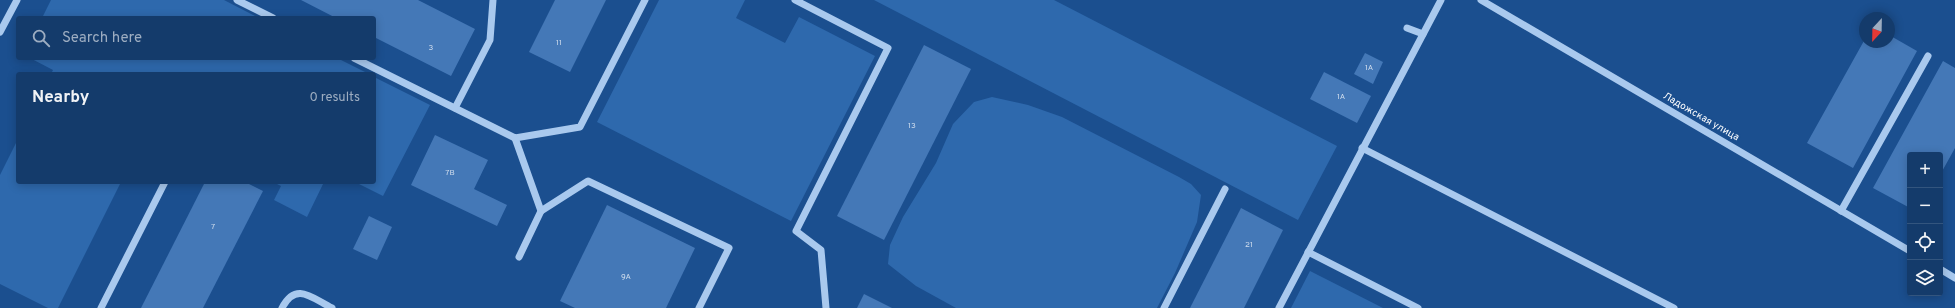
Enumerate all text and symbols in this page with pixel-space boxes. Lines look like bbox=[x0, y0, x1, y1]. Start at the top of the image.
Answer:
north arrow bbox=[1859, 12, 1895, 48]
search box bbox=[16, 16, 376, 60]
icon: search bbox=[30, 27, 52, 49]
text: Search here bbox=[62, 29, 142, 48]
house number: 11 bbox=[556, 38, 562, 48]
house number: 3 bbox=[429, 43, 434, 53]
house number: 1А bbox=[1365, 63, 1374, 73]
text: Nearby bbox=[32, 87, 89, 109]
text: 0 results bbox=[309, 90, 360, 106]
street label: Ладожская улица bbox=[1660, 90, 1742, 144]
house number: 1А bbox=[1337, 92, 1346, 102]
house number: 13 bbox=[908, 121, 916, 131]
map controls bbox=[1907, 152, 1943, 296]
button: + bbox=[1907, 152, 1943, 188]
house number: 7В bbox=[445, 168, 455, 178]
button: − bbox=[1907, 188, 1943, 224]
house number: 7 bbox=[211, 222, 215, 232]
button: locate bbox=[1907, 224, 1943, 260]
house number: 21 bbox=[1245, 240, 1253, 250]
button: layers bbox=[1907, 260, 1943, 296]
house number: 9А bbox=[621, 272, 632, 282]

